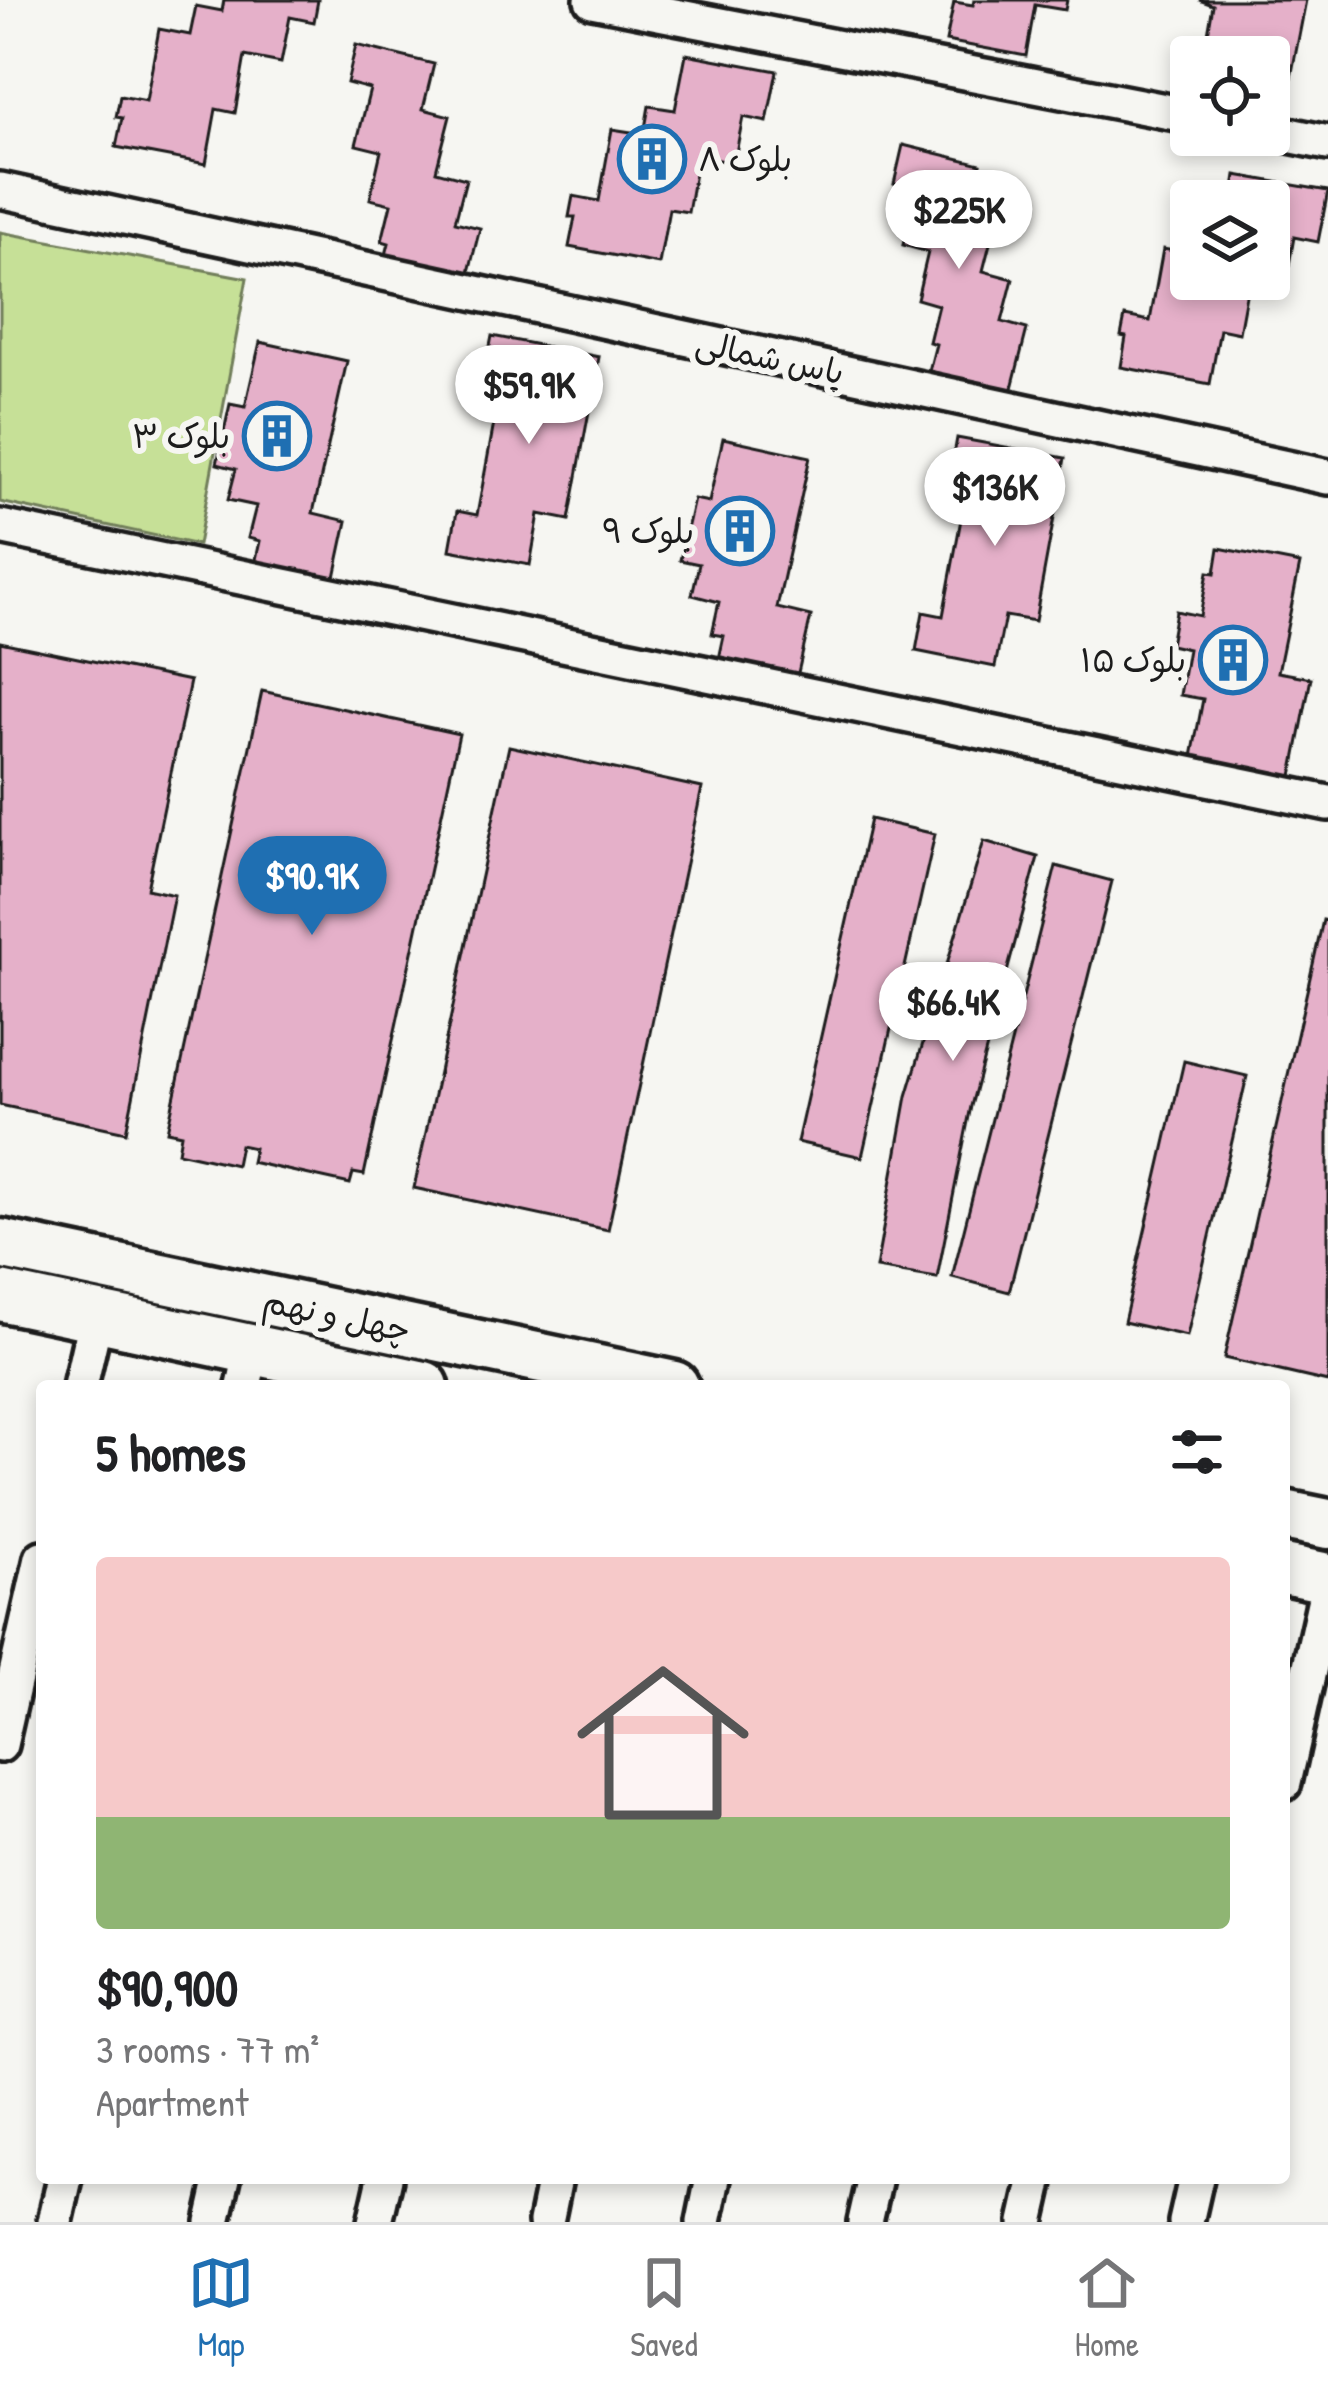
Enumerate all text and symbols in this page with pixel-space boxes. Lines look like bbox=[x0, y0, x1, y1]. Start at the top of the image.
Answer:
map controls bbox=[1170, 36, 1290, 300]
button: locate bbox=[1170, 36, 1290, 156]
building icon: بلوک ۸ bbox=[617, 124, 687, 194]
place label: بلوک ۸ bbox=[698, 137, 792, 181]
pin: $225K bbox=[875, 170, 1043, 272]
button: layers bbox=[1170, 180, 1290, 300]
text: $225K bbox=[912, 182, 1006, 235]
street label: یاس شمالی bbox=[692, 320, 848, 394]
pin: $59.9K bbox=[431, 345, 627, 447]
text: $59.9K bbox=[482, 357, 576, 410]
building icon: بلوک ۳ bbox=[242, 401, 312, 471]
place label: بلوک ۳ bbox=[132, 414, 230, 458]
pin: $136K bbox=[911, 447, 1079, 549]
text: $136K bbox=[951, 459, 1039, 512]
building icon: بلوک ۹ bbox=[705, 496, 775, 566]
place label: بلوک ۹ bbox=[602, 509, 694, 553]
building icon: بلوک ۱۵ bbox=[1198, 625, 1268, 695]
place label: بلوک ۱۵ bbox=[1080, 638, 1186, 682]
pin: $90.9K bbox=[214, 836, 410, 938]
text: $90.9K bbox=[265, 848, 359, 901]
pin: $66.4K bbox=[855, 962, 1051, 1064]
text: $66.4K bbox=[906, 974, 1000, 1027]
street label: چهل و نهم bbox=[258, 1278, 415, 1356]
text: 5 homes bbox=[96, 1418, 246, 1487]
icon: filters bbox=[1164, 1419, 1230, 1485]
icon: home bbox=[555, 1635, 771, 1851]
text: $90,900 bbox=[96, 1953, 238, 2022]
text: 3 rooms · 77 m² bbox=[96, 2022, 319, 2075]
text: Apartment bbox=[96, 2075, 249, 2128]
tab: Map bbox=[188, 2250, 254, 2366]
tab: Saved bbox=[630, 2250, 698, 2366]
tab: Home bbox=[1074, 2250, 1140, 2366]

